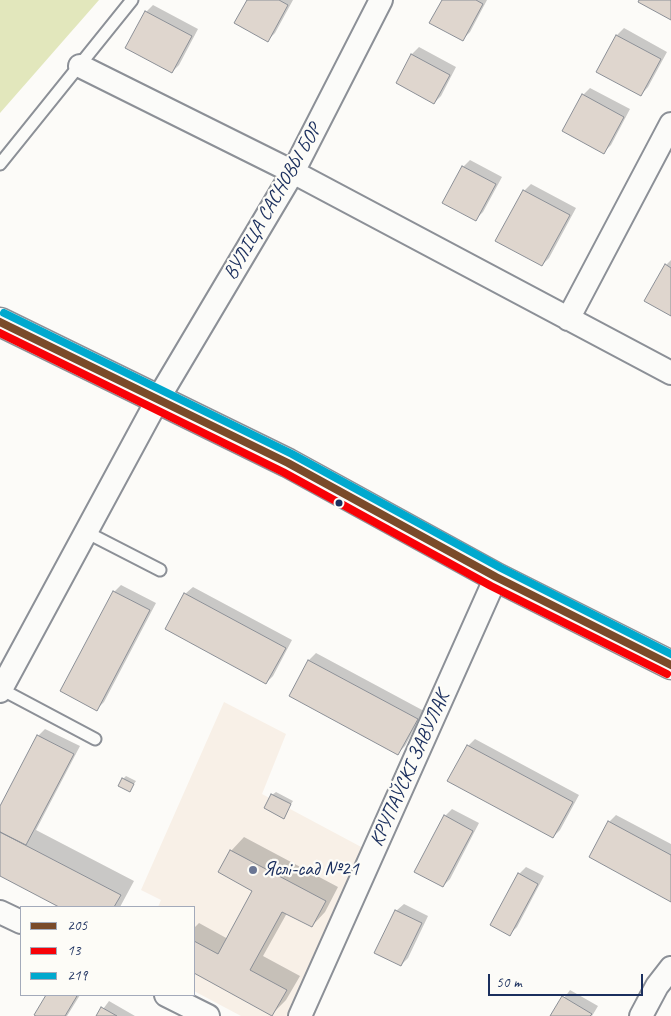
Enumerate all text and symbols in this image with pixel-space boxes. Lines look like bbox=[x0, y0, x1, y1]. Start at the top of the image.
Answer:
street label: ВУЛІЦА САСНОВЫ БОР bbox=[219, 120, 327, 284]
unlabelled marker bbox=[334, 498, 344, 508]
street label: КРУПАЎСКІ ЗАВУЛАК bbox=[365, 688, 455, 850]
place label: Яслі-сад №21 bbox=[263, 858, 359, 882]
marker: Яслі-сад №21 bbox=[247, 864, 259, 876]
legend bbox=[20, 906, 195, 996]
text: 205 bbox=[67, 916, 87, 935]
text: 13 bbox=[67, 941, 81, 960]
scale bar bbox=[491, 964, 646, 996]
text: 219 bbox=[67, 966, 87, 985]
text: 50 m bbox=[496, 973, 522, 992]

